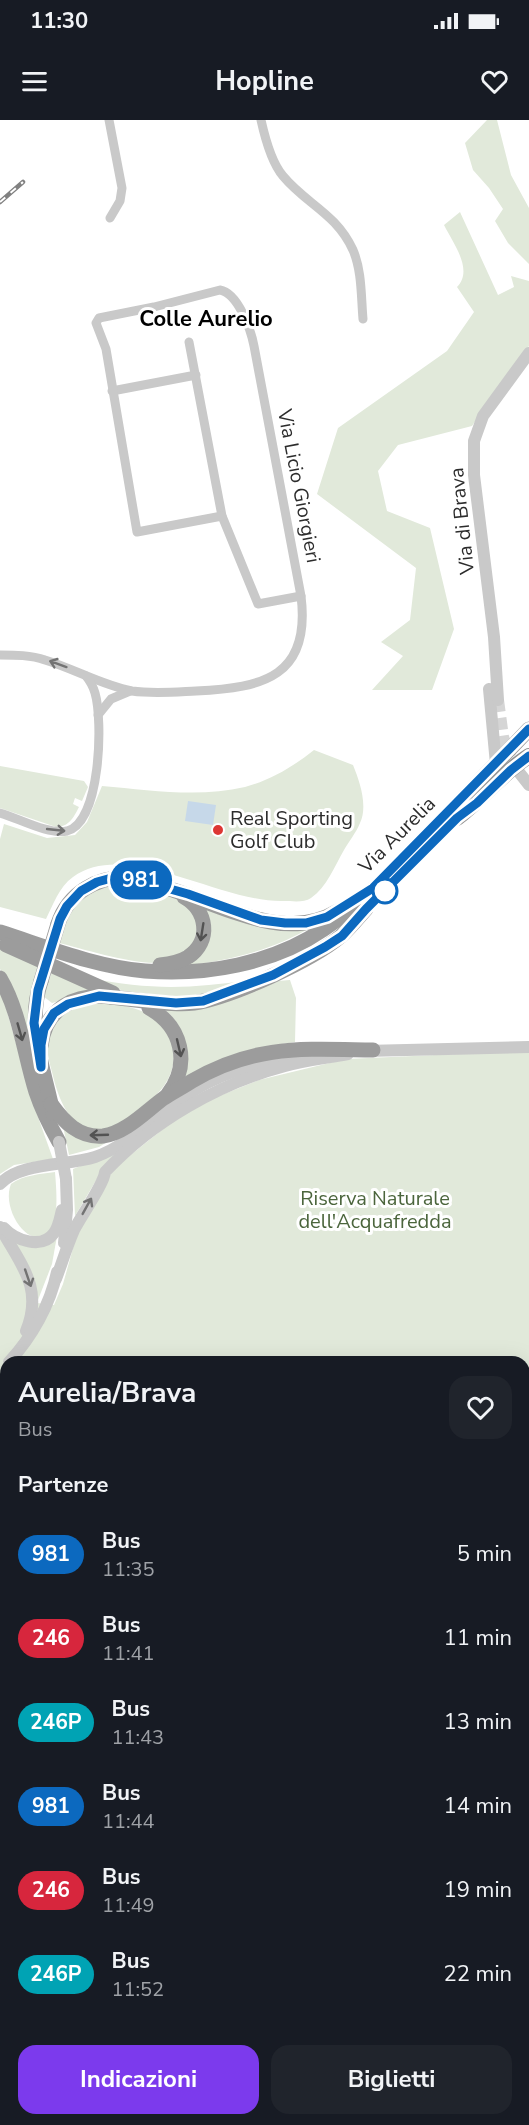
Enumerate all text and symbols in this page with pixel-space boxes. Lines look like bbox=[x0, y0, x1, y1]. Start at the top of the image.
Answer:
text: 11:30 bbox=[30, 6, 88, 36]
text: Hopline bbox=[215, 63, 314, 100]
icon: menu bbox=[18, 65, 51, 98]
icon: heart bbox=[478, 65, 511, 98]
district label: Colle Aurelio bbox=[139, 304, 273, 334]
street label: Via Licio Giorgieri bbox=[271, 406, 327, 565]
street label: Via di Brava bbox=[443, 466, 481, 577]
one-way arrow bbox=[49, 658, 68, 669]
street label: Via Aurelia bbox=[352, 791, 441, 880]
place label: Real Sporting Golf Club bbox=[230, 805, 353, 855]
marker: Real Sporting Golf Club bbox=[211, 823, 225, 837]
one-way arrow bbox=[46, 825, 65, 836]
line badge: 981 bbox=[106, 860, 176, 900]
text: 981 bbox=[122, 866, 160, 894]
unlabelled marker bbox=[372, 878, 398, 904]
one-way arrow bbox=[196, 922, 207, 942]
one-way arrow bbox=[15, 1022, 26, 1041]
one-way arrow bbox=[174, 1038, 186, 1057]
one-way arrow bbox=[89, 1129, 109, 1140]
park label: Riserva Naturale dell'Acquafredda bbox=[298, 1185, 452, 1235]
one-way arrow bbox=[82, 1198, 93, 1216]
one-way arrow bbox=[23, 1268, 34, 1287]
text: Aurelia/Brava bbox=[18, 1374, 196, 1412]
button: heart bbox=[449, 1376, 512, 1439]
text: Bus bbox=[18, 1416, 52, 1443]
text: Partenze bbox=[18, 1470, 108, 1500]
text: Bus bbox=[102, 1526, 141, 1556]
text: 5 min bbox=[457, 1539, 512, 1569]
text: 981 bbox=[32, 1540, 70, 1568]
text: 11:35 bbox=[102, 1556, 155, 1583]
text: Bus bbox=[102, 1610, 141, 1640]
text: 11 min bbox=[444, 1623, 512, 1653]
text: 246 bbox=[32, 1624, 70, 1652]
text: 11:41 bbox=[102, 1640, 155, 1667]
text: Bus bbox=[112, 1694, 150, 1724]
text: 13 min bbox=[444, 1707, 512, 1737]
text: 246P bbox=[30, 1708, 82, 1736]
text: 11:43 bbox=[112, 1724, 164, 1751]
text: Bus bbox=[102, 1778, 141, 1808]
text: 14 min bbox=[444, 1791, 512, 1821]
text: 981 bbox=[32, 1792, 70, 1820]
text: 11:44 bbox=[102, 1808, 155, 1835]
text: Bus bbox=[102, 1862, 141, 1892]
text: 19 min bbox=[444, 1875, 512, 1905]
text: 246 bbox=[32, 1876, 70, 1904]
text: 11:49 bbox=[102, 1892, 155, 1919]
text: Bus bbox=[112, 1946, 150, 1976]
text: 22 min bbox=[444, 1959, 512, 1989]
text: 246P bbox=[30, 1960, 82, 1988]
text: 11:52 bbox=[112, 1976, 164, 2003]
button: Indicazioni bbox=[18, 2045, 259, 2114]
button: Biglietti bbox=[271, 2045, 512, 2114]

